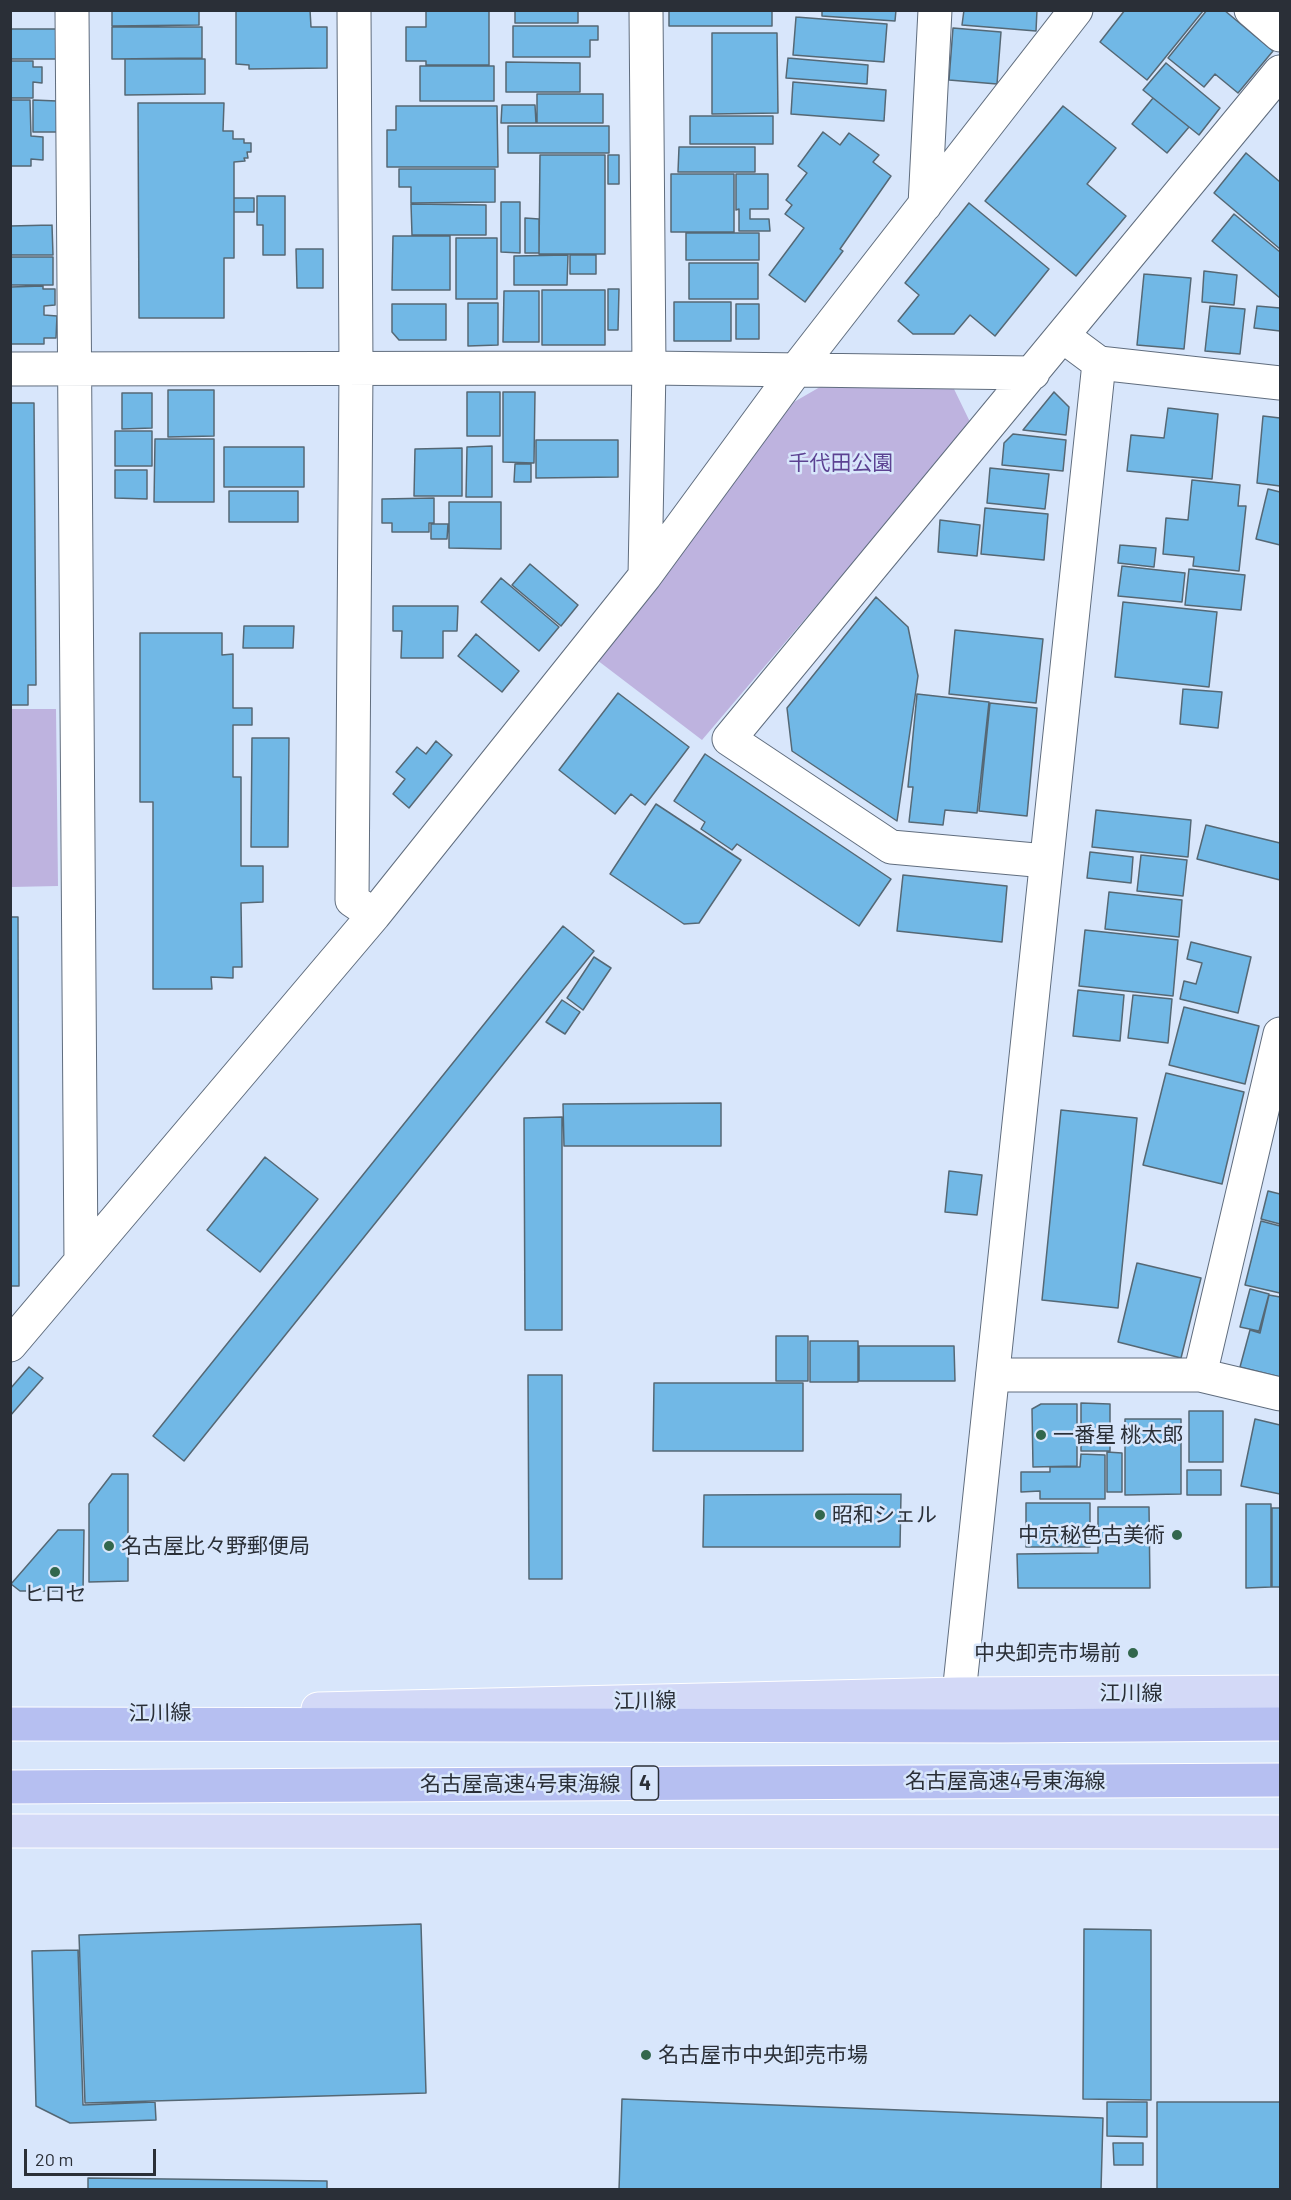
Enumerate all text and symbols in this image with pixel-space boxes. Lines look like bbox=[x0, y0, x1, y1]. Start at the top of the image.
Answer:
park label: 千代田公園 bbox=[789, 450, 893, 476]
place label: 一番星 桃太郎 bbox=[1053, 1422, 1183, 1448]
marker: 一番星 桃太郎 bbox=[1034, 1428, 1048, 1442]
place label: 昭和シェル bbox=[832, 1502, 937, 1528]
marker: 昭和シェル bbox=[813, 1508, 827, 1522]
place label: 中京秘色古美術 bbox=[1018, 1522, 1165, 1548]
marker: 中京秘色古美術 bbox=[1170, 1528, 1184, 1542]
place label: 名古屋比々野郵便局 bbox=[121, 1533, 310, 1559]
marker: 名古屋比々野郵便局 bbox=[102, 1539, 116, 1553]
marker: ヒロセ bbox=[48, 1565, 62, 1579]
place label: ヒロセ bbox=[24, 1581, 86, 1607]
place label: 中央卸売市場前 bbox=[974, 1640, 1121, 1666]
marker: 中央卸売市場前 bbox=[1126, 1646, 1140, 1660]
street label: 江川線 bbox=[1100, 1680, 1162, 1706]
street label: 江川線 bbox=[613, 1688, 677, 1714]
street label: 江川線 bbox=[128, 1700, 192, 1726]
road number: 4 bbox=[632, 1766, 658, 1800]
street label: 名古屋高速4号東海線 bbox=[905, 1768, 1105, 1794]
street label: 名古屋高速4号東海線 bbox=[420, 1771, 620, 1797]
place label: 名古屋市中央卸売市場 bbox=[658, 2042, 868, 2068]
marker: 名古屋市中央卸売市場 bbox=[639, 2048, 653, 2062]
scale bar bbox=[27, 2137, 159, 2175]
text: 20 m bbox=[35, 2148, 73, 2170]

